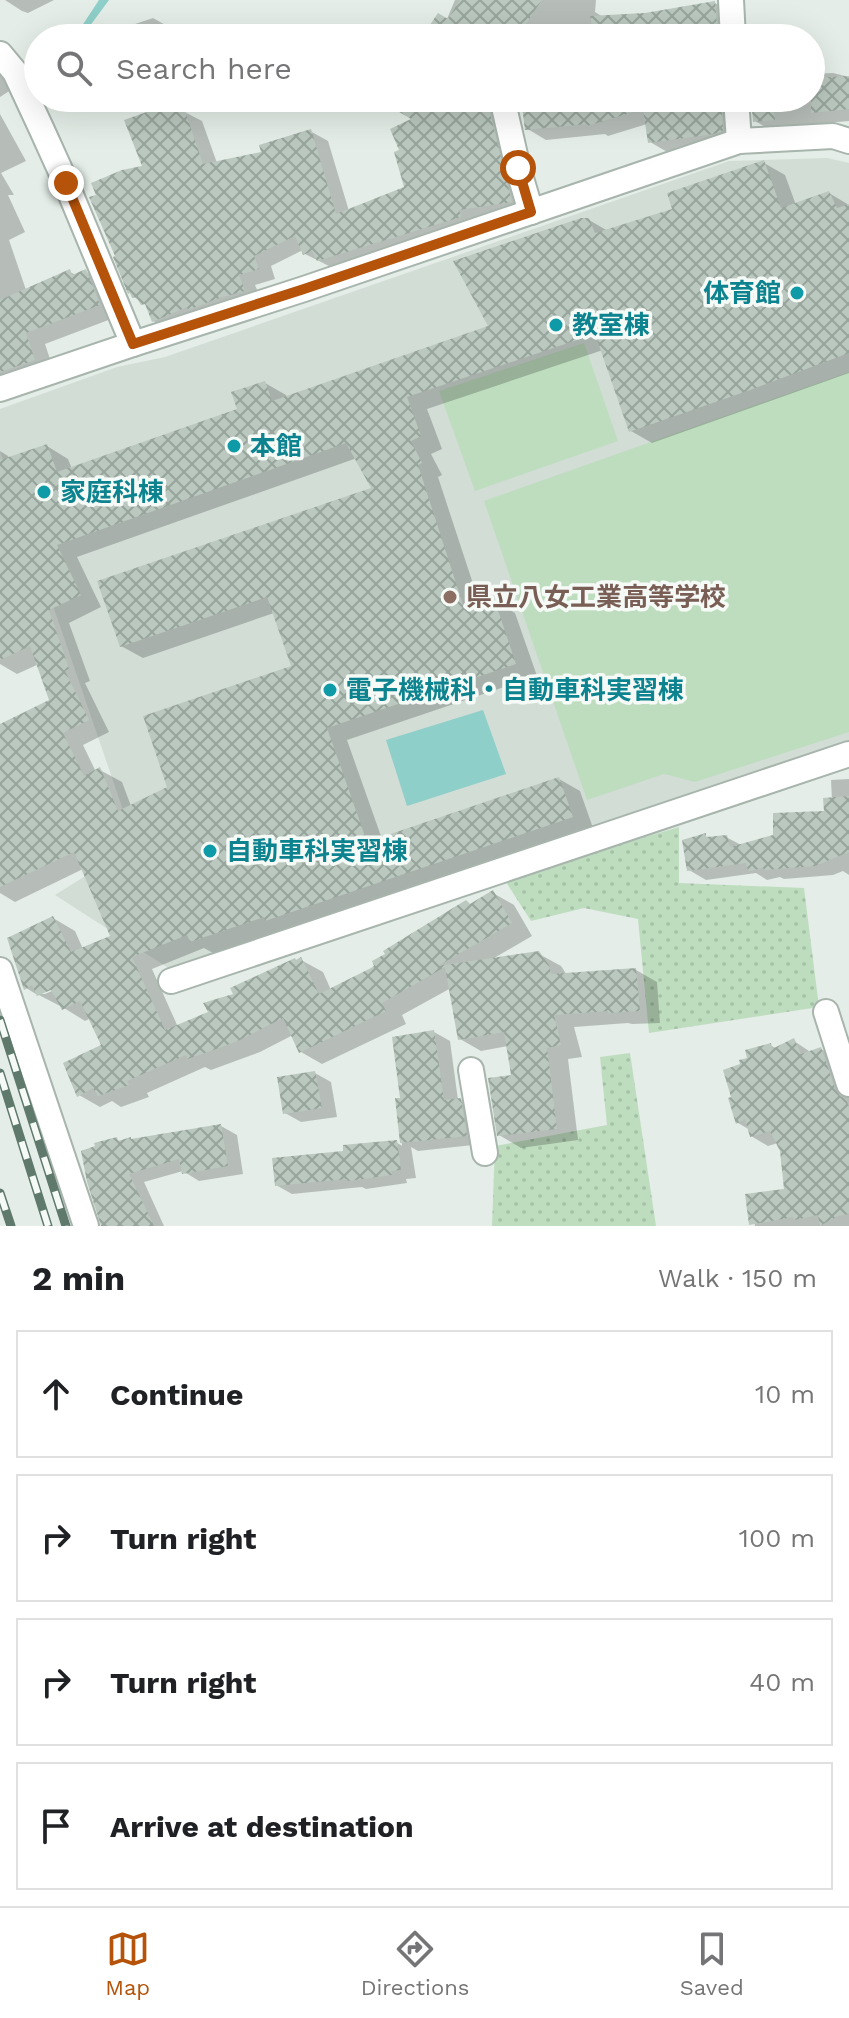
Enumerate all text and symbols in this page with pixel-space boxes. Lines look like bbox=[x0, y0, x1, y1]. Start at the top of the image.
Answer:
search box bbox=[24, 24, 825, 112]
icon: search bbox=[52, 46, 96, 90]
text: Search here bbox=[116, 51, 292, 86]
route start bbox=[500, 150, 536, 186]
route end bbox=[48, 165, 84, 201]
place label: 体育館 bbox=[703, 278, 781, 308]
marker: 体育館 bbox=[788, 284, 806, 302]
place label: 教室棟 bbox=[572, 310, 650, 340]
marker: 教室棟 bbox=[547, 316, 565, 334]
place label: 本館 bbox=[250, 431, 302, 461]
marker: 本館 bbox=[225, 437, 243, 455]
place label: 家庭科棟 bbox=[60, 477, 164, 507]
marker: 家庭科棟 bbox=[35, 483, 53, 501]
place label: 県立八女工業高等学校 bbox=[466, 582, 726, 612]
marker: 県立八女工業高等学校 bbox=[441, 588, 459, 606]
place label: 電子機械科・自動車科実習棟 bbox=[346, 675, 684, 705]
marker: 電子機械科・自動車科実習棟 bbox=[321, 681, 339, 699]
place label: 自動車科実習棟 bbox=[226, 836, 408, 866]
marker: 自動車科実習棟 bbox=[201, 842, 219, 860]
text: 2 min bbox=[32, 1258, 125, 1298]
text: Walk · 150 m bbox=[658, 1263, 817, 1293]
icon: ahead bbox=[34, 1372, 78, 1416]
text: Continue bbox=[110, 1377, 243, 1412]
text: 10 m bbox=[755, 1379, 815, 1409]
icon: right bbox=[34, 1516, 78, 1560]
text: Turn right bbox=[110, 1521, 256, 1556]
text: 100 m bbox=[739, 1523, 815, 1553]
icon: right bbox=[34, 1660, 78, 1704]
text: Turn right bbox=[110, 1665, 256, 1700]
text: 40 m bbox=[749, 1667, 815, 1697]
icon: arrive bbox=[34, 1804, 78, 1848]
text: Arrive at destination bbox=[110, 1809, 414, 1844]
tab: Map bbox=[105, 1927, 150, 2000]
tab: Directions bbox=[361, 1927, 469, 2000]
tab: Saved bbox=[680, 1927, 744, 2000]

